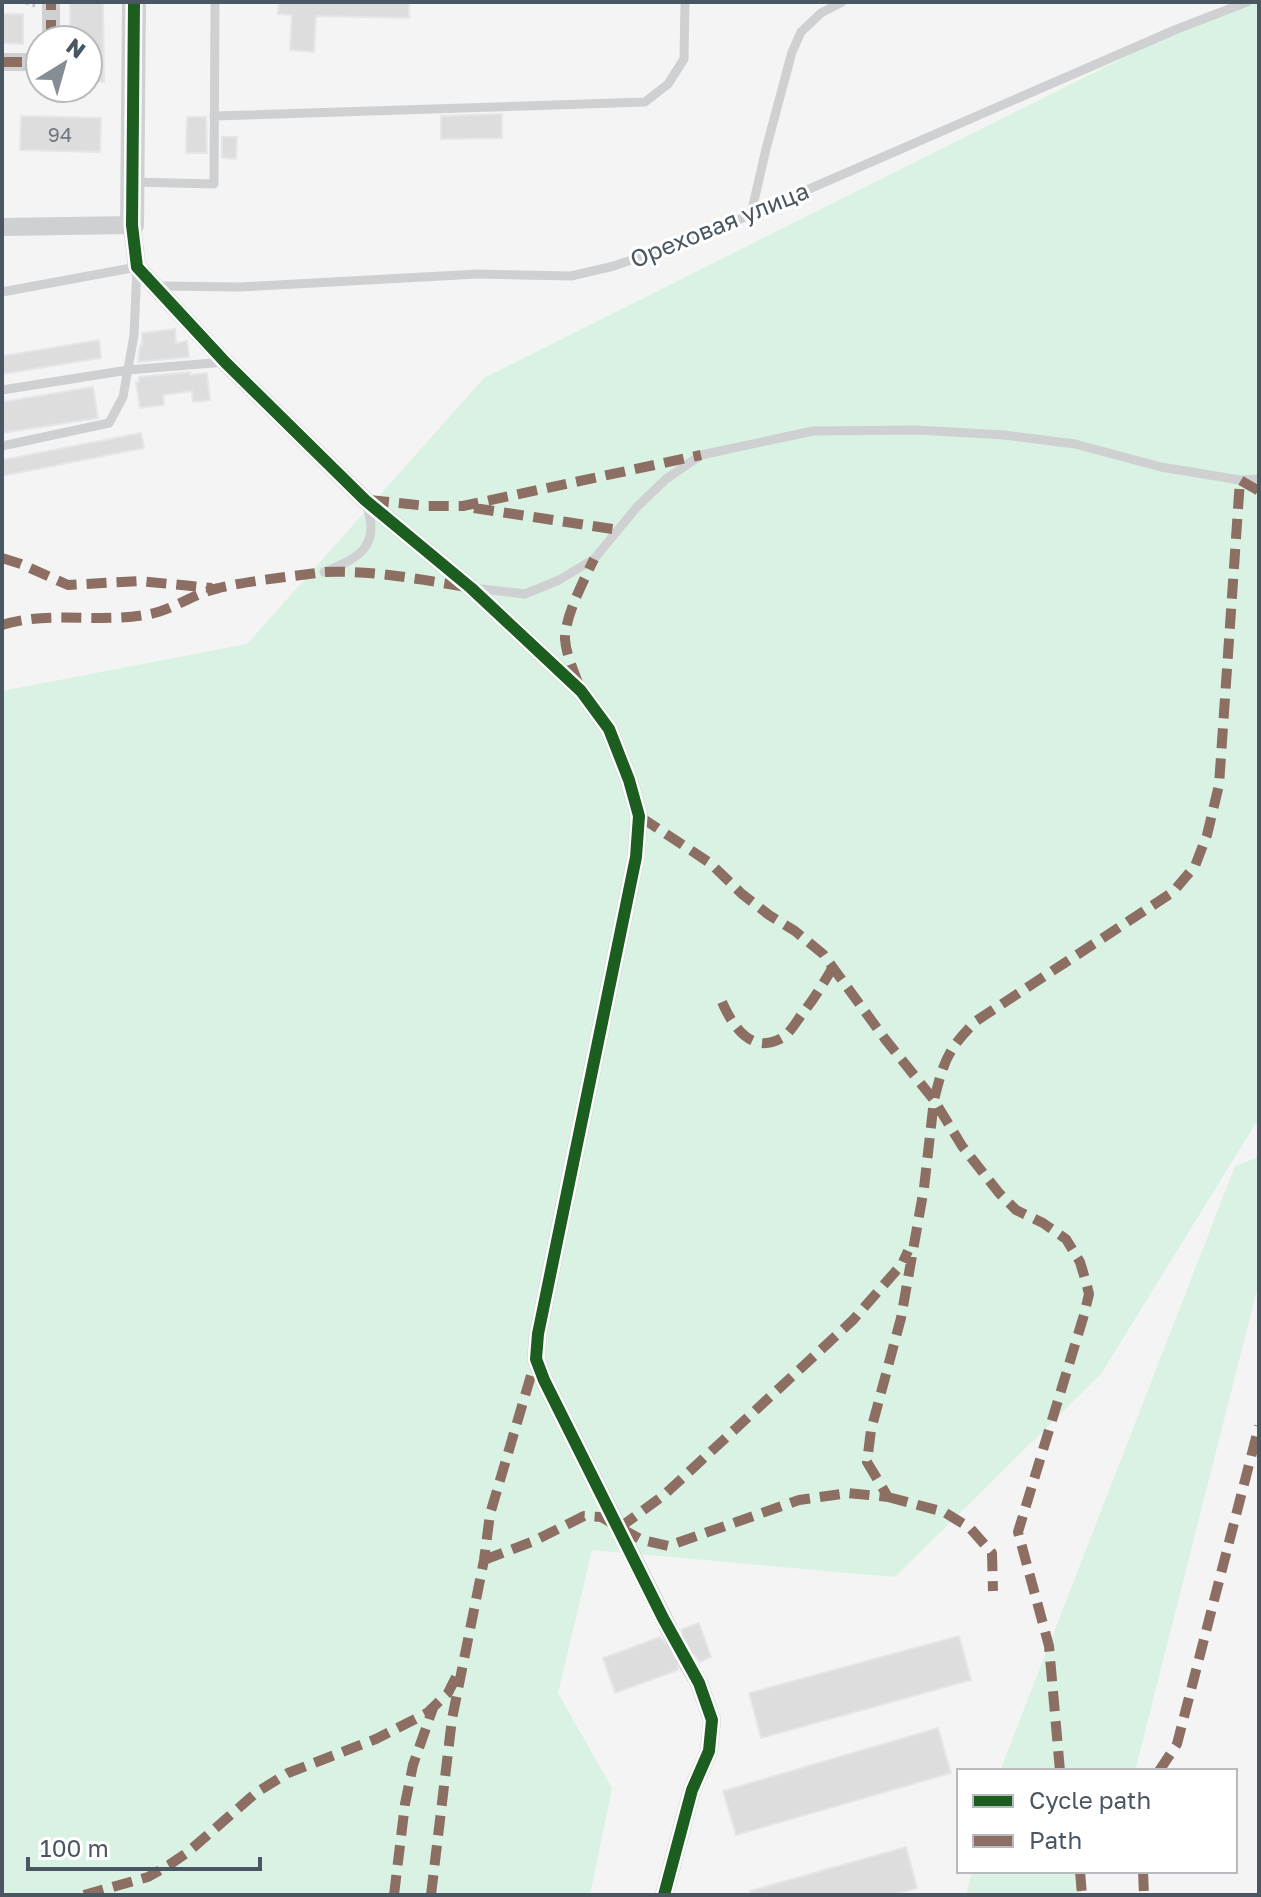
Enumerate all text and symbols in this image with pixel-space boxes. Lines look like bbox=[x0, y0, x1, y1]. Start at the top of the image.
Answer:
north arrow bbox=[24, 24, 104, 104]
text: N bbox=[62, 32, 91, 63]
house number: 94 bbox=[48, 122, 72, 146]
street label: Ореховая улица bbox=[625, 175, 813, 273]
legend bbox=[957, 1769, 1237, 1873]
text: Cycle path bbox=[1029, 1785, 1151, 1814]
scale bar bbox=[28, 1821, 260, 1871]
text: Path bbox=[1029, 1825, 1082, 1854]
text: 100 m bbox=[40, 1833, 109, 1862]

